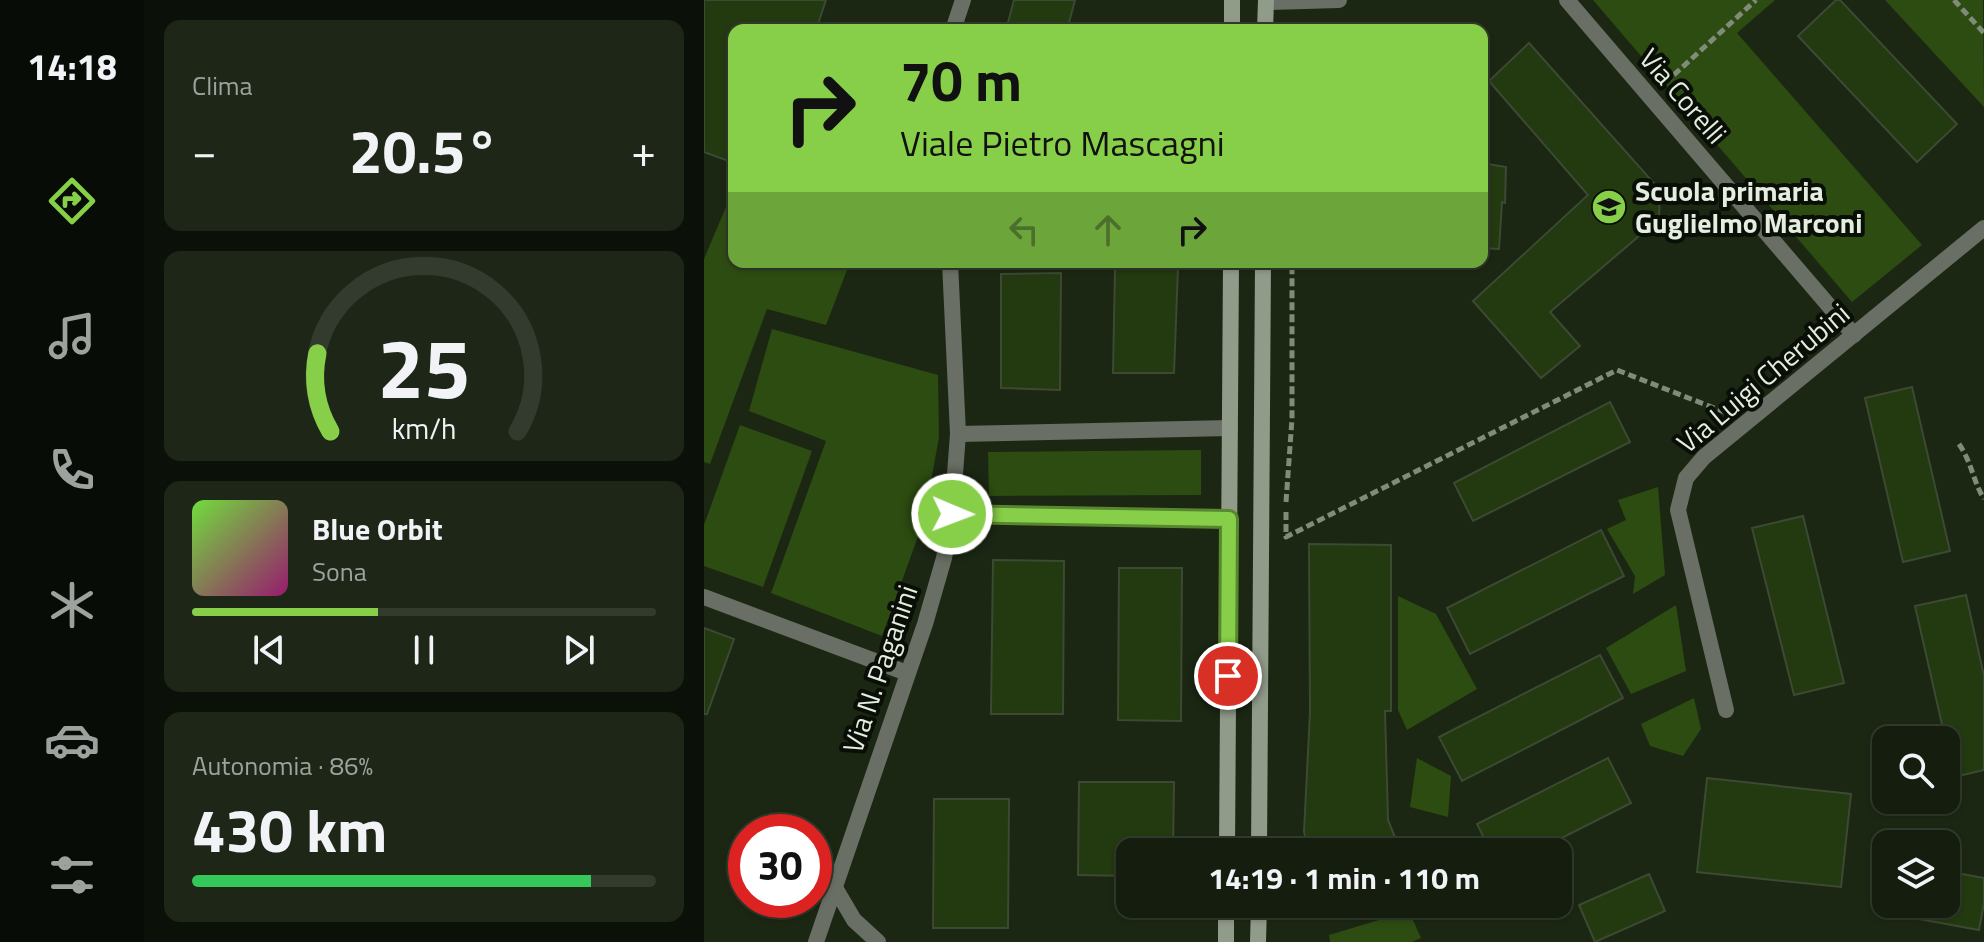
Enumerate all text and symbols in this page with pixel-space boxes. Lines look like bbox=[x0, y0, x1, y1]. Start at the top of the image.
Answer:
text: 70 m bbox=[900, 38, 1022, 123]
street label: Via Corelli bbox=[1629, 38, 1737, 153]
text: 14:18 bbox=[27, 39, 117, 94]
icon: right bbox=[768, 56, 872, 160]
text: Clima bbox=[192, 66, 253, 105]
text: 20.5° bbox=[349, 105, 499, 196]
text: Viale Pietro Mascagni bbox=[900, 115, 1225, 170]
text: − bbox=[192, 117, 217, 184]
text: + bbox=[631, 117, 656, 184]
place label: Scuola primaria Guglielmo Marconi bbox=[1635, 169, 1862, 244]
icon: directions bbox=[44, 173, 100, 229]
school or university icon: Scuola primaria Guglielmo Marconi bbox=[1590, 188, 1628, 226]
icon: left bbox=[1002, 208, 1046, 252]
icon: ahead bbox=[1086, 208, 1130, 252]
icon: right bbox=[1170, 208, 1214, 252]
street label: Via Luigi Cherubini bbox=[1667, 292, 1859, 463]
text: 25 bbox=[377, 303, 471, 429]
icon: music bbox=[44, 308, 100, 364]
text: km/h bbox=[392, 407, 456, 450]
icon: phone bbox=[44, 442, 100, 498]
position arrow bbox=[910, 472, 994, 556]
text: Blue Orbit bbox=[312, 506, 443, 552]
text: Sona bbox=[312, 552, 367, 591]
icon: climate bbox=[44, 577, 100, 633]
street label: Via N. Paganini bbox=[831, 579, 928, 759]
icon: previous bbox=[247, 628, 291, 672]
icon: pause bbox=[402, 628, 446, 672]
icon: next bbox=[557, 628, 601, 672]
pin bbox=[1194, 642, 1262, 710]
icon: arrive bbox=[1206, 654, 1250, 698]
icon: car bbox=[44, 712, 100, 768]
map controls bbox=[1872, 726, 1960, 918]
button: search bbox=[1872, 726, 1960, 814]
text: Autonomia · 86% bbox=[192, 746, 373, 785]
text: 430 km bbox=[192, 784, 387, 875]
speed limit sign: 30 bbox=[728, 814, 832, 918]
button: layers bbox=[1872, 830, 1960, 918]
icon: filters bbox=[44, 847, 100, 903]
text: 14:19 · 1 min · 110 m bbox=[1208, 855, 1480, 901]

